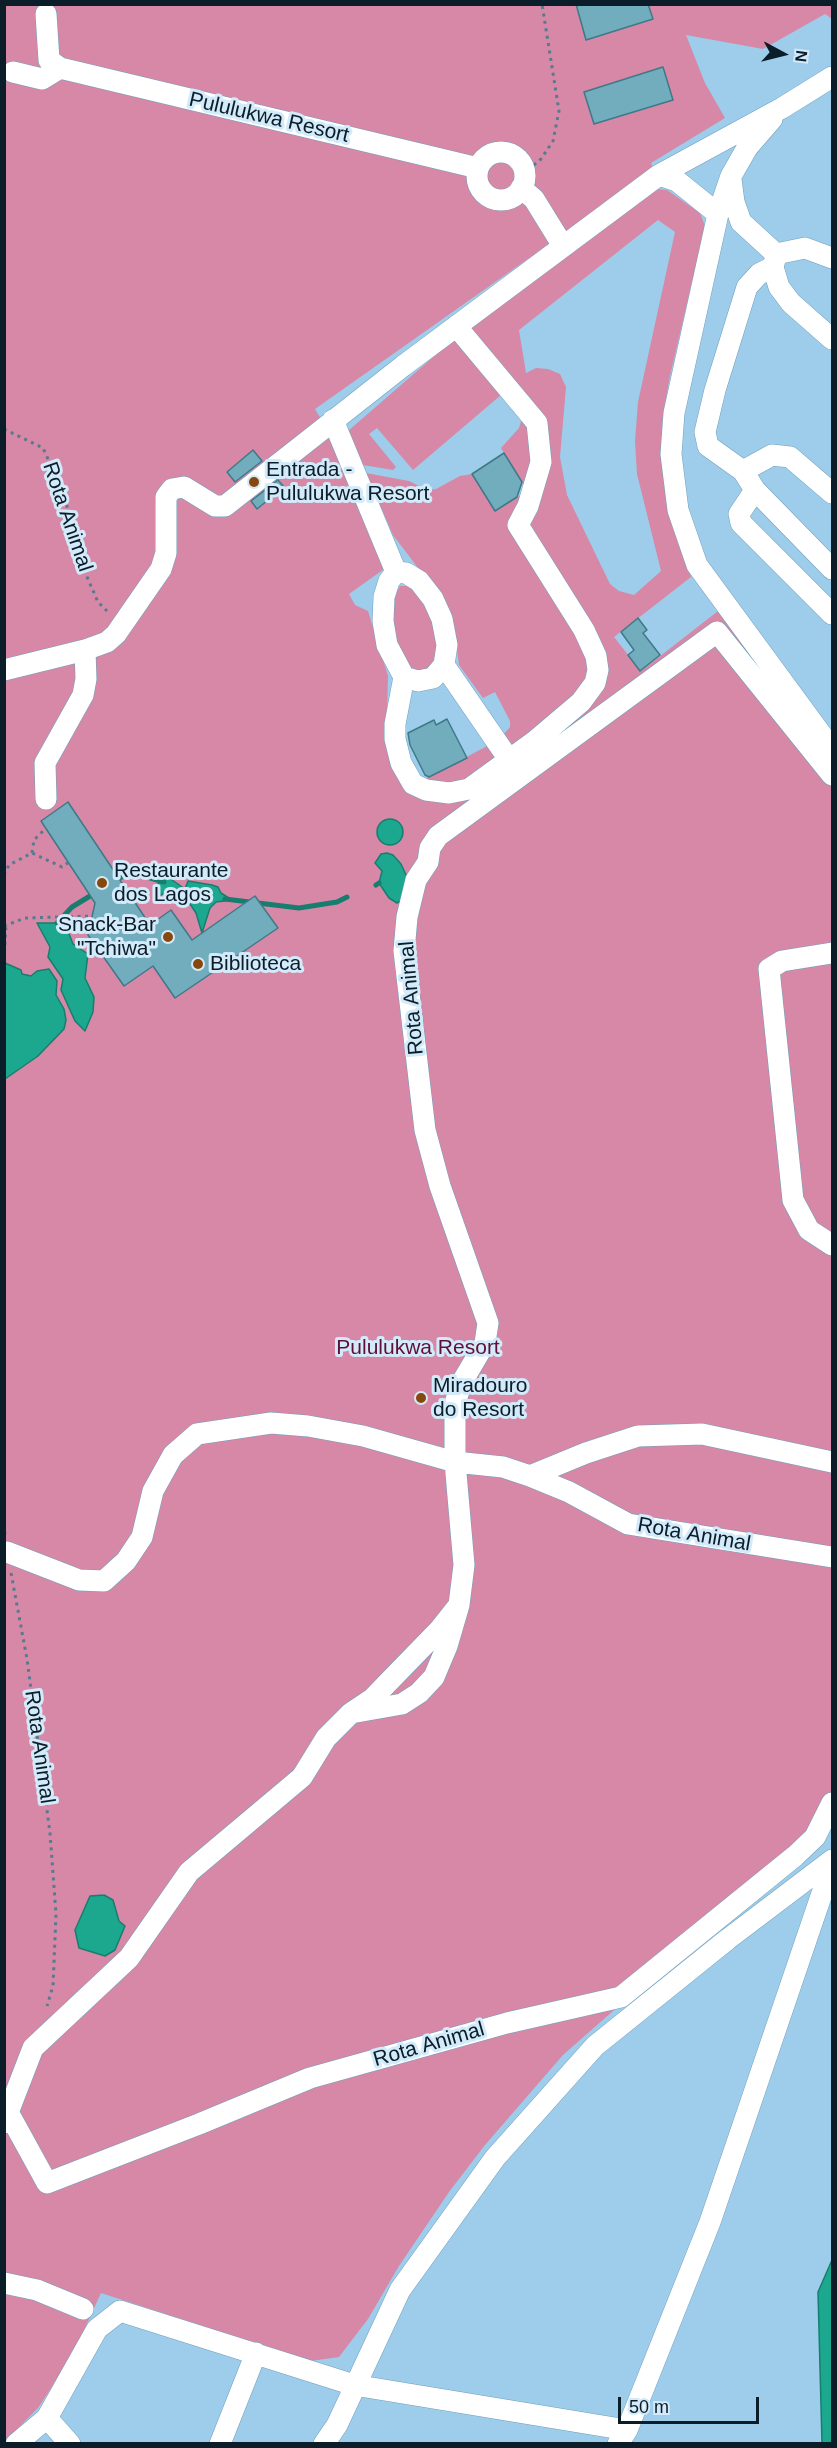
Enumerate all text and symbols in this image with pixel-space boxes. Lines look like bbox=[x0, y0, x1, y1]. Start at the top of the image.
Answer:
north arrow bbox=[753, 24, 813, 84]
text: N bbox=[792, 49, 811, 63]
street label: Pululukwa Resort bbox=[187, 87, 351, 149]
place label: Entrada - Pululukwa Resort bbox=[266, 457, 429, 507]
street label: Rota Animal bbox=[36, 459, 98, 575]
marker: Entrada - Pululukwa Resort bbox=[247, 475, 261, 489]
place label: Restaurante dos Lagos bbox=[114, 858, 228, 908]
marker: Restaurante dos Lagos bbox=[95, 876, 109, 890]
place label: Snack-Bar "Tchiwa" bbox=[58, 912, 156, 962]
marker: Snack-Bar "Tchiwa" bbox=[161, 930, 175, 944]
street label: Rota Animal bbox=[394, 940, 430, 1056]
place label: Biblioteca bbox=[210, 951, 301, 977]
marker: Biblioteca bbox=[191, 957, 205, 971]
park label: Pululukwa Resort bbox=[336, 1335, 500, 1361]
place label: Miradouro do Resort bbox=[433, 1373, 528, 1423]
marker: Miradouro do Resort bbox=[414, 1391, 428, 1405]
street label: Rota Animal bbox=[635, 1513, 753, 1557]
street label: Rota Animal bbox=[19, 1689, 59, 1805]
street label: Rota Animal bbox=[371, 2017, 487, 2073]
scale bar bbox=[621, 2385, 762, 2423]
text: 50 m bbox=[629, 2397, 669, 2417]

